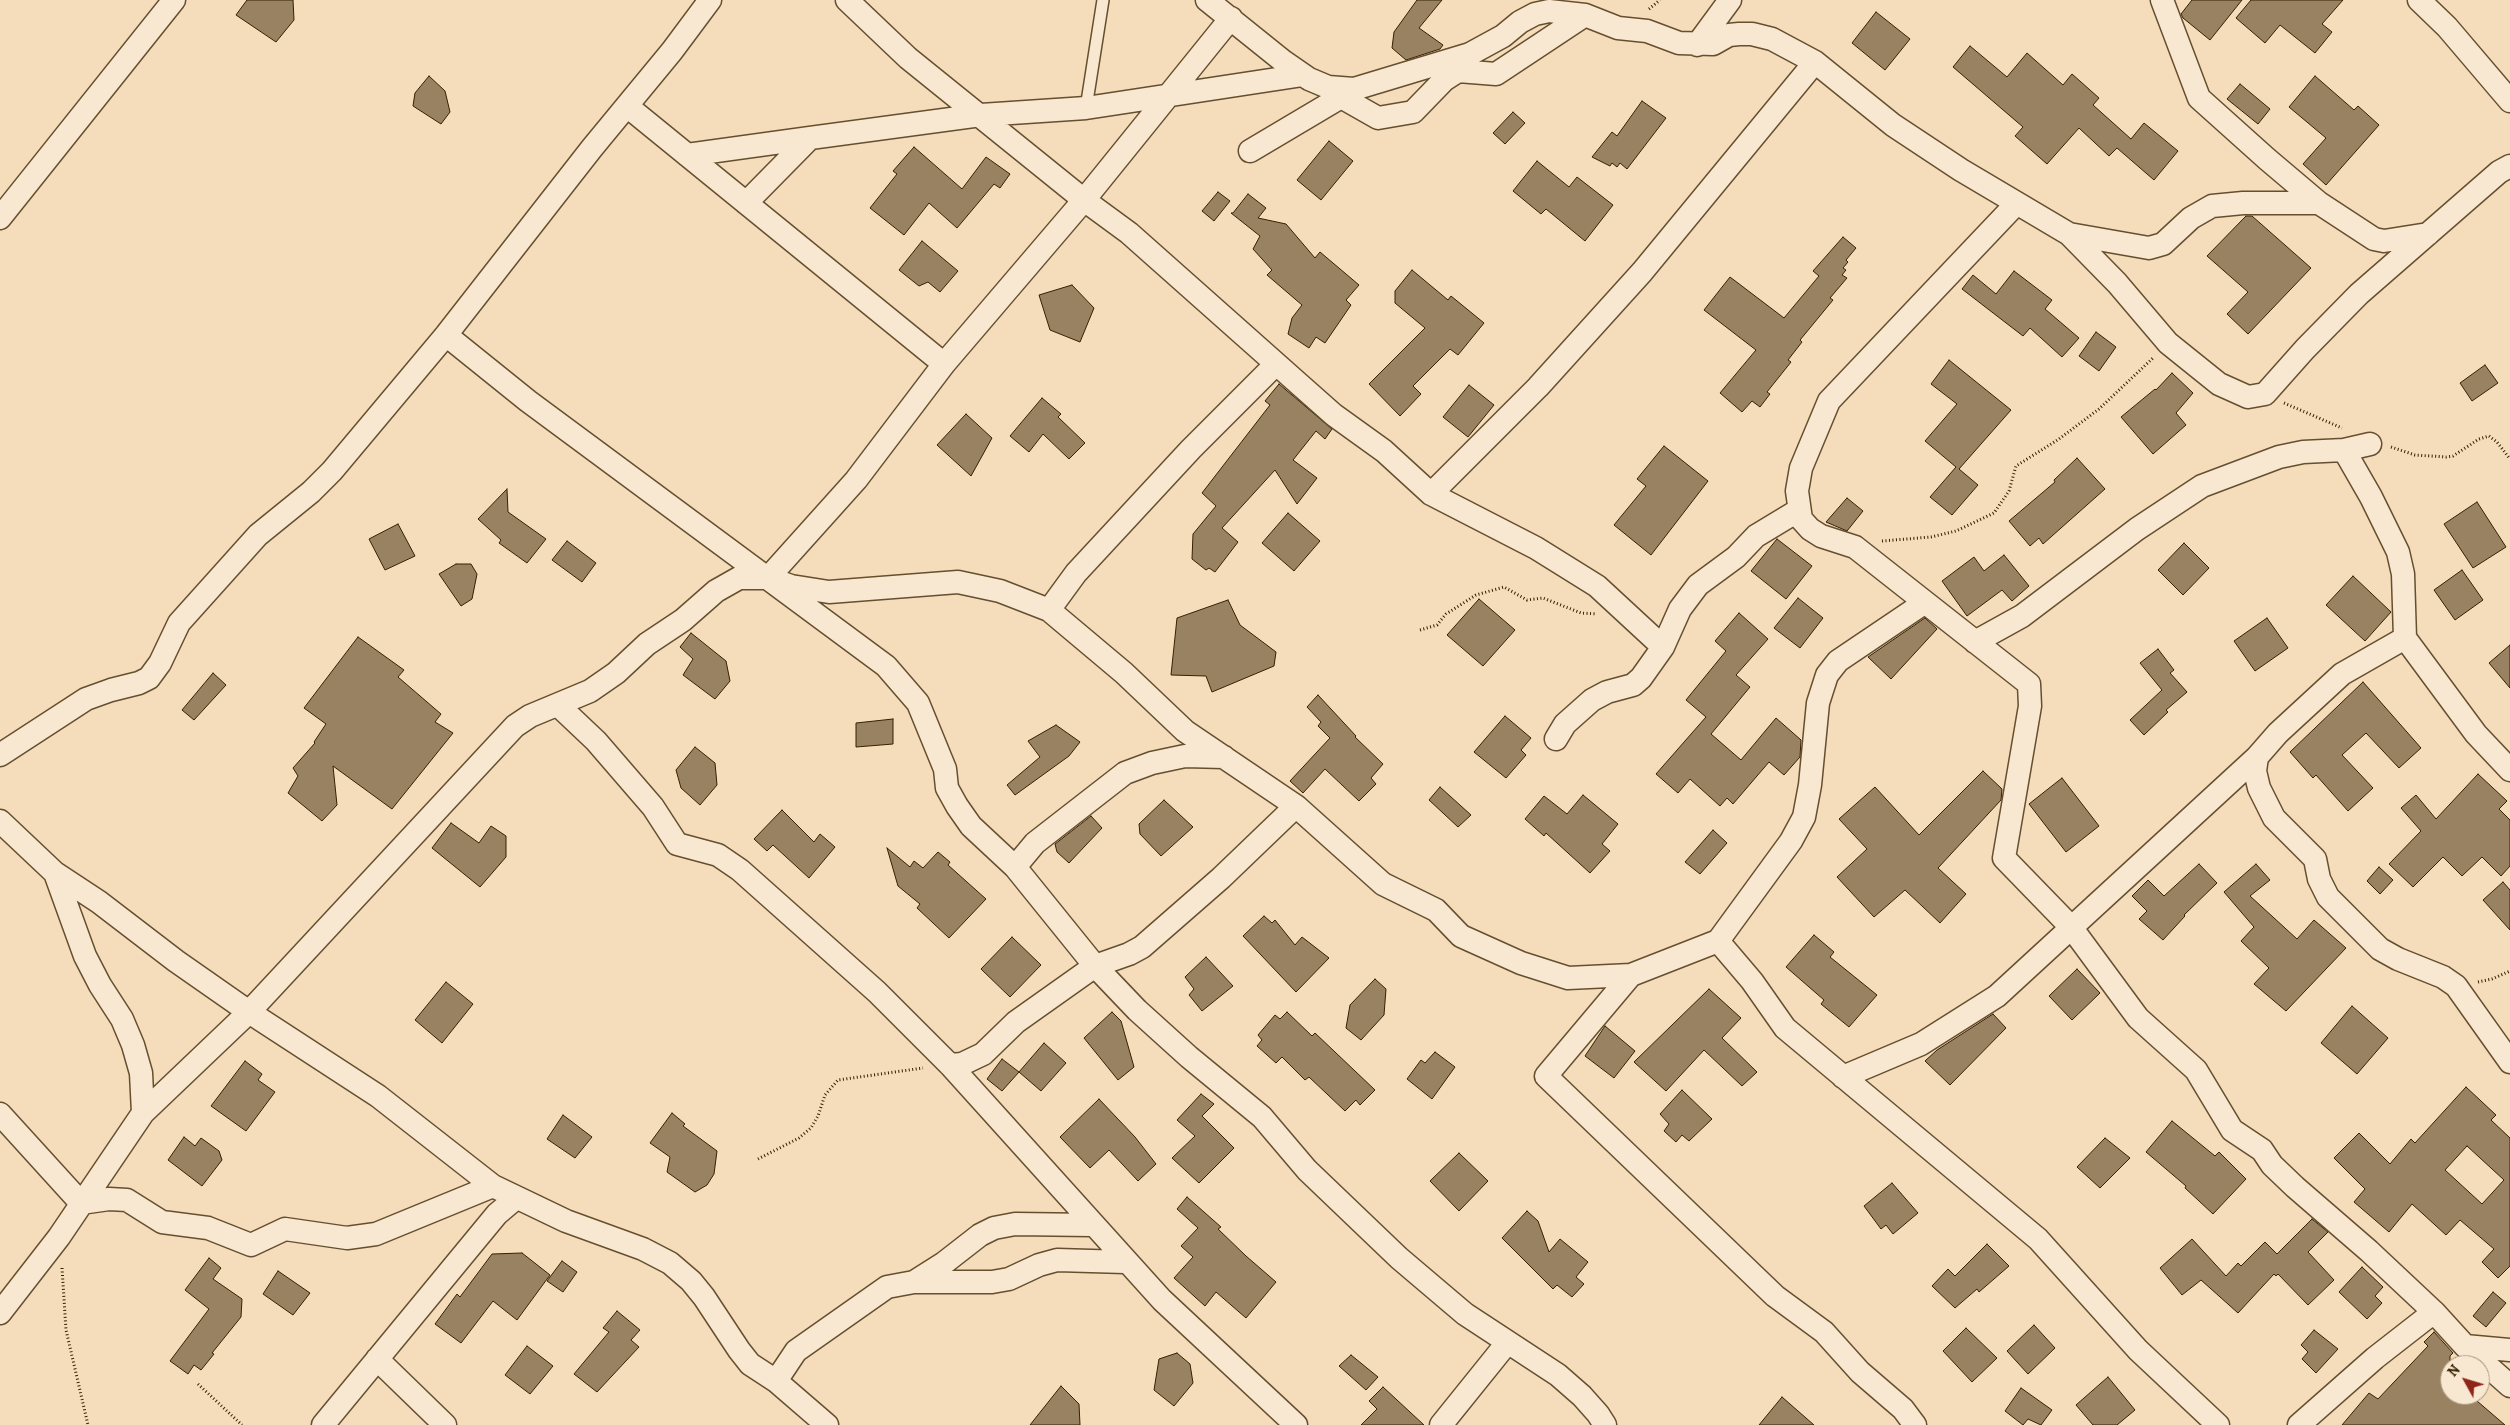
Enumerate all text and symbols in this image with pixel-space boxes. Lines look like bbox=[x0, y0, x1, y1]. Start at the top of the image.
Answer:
north arrow bbox=[2440, 1355, 2490, 1405]
text: N bbox=[2443, 1361, 2464, 1381]

